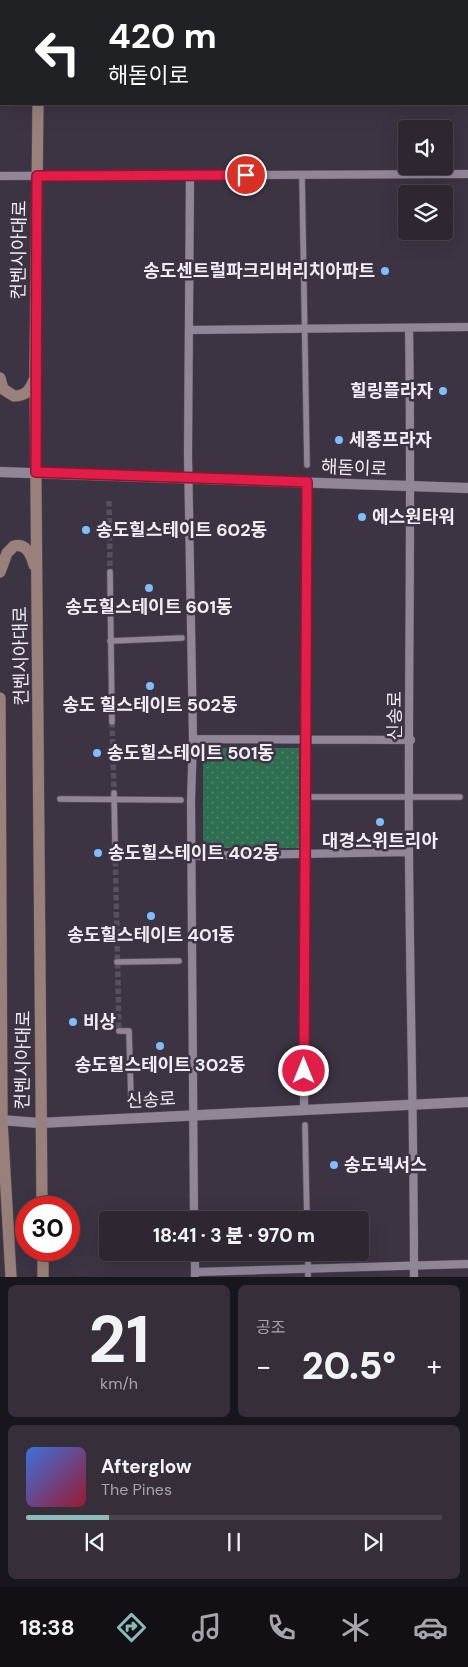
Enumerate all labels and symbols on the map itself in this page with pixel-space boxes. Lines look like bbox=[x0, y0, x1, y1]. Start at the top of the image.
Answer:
pin bbox=[225, 154, 267, 196]
street label: 컨벤시아대로 bbox=[6, 200, 32, 300]
place label: 송도센트럴파크리버리치아파트 bbox=[143, 259, 375, 283]
marker: 송도센트럴파크리버리치아파트 bbox=[379, 265, 391, 277]
place label: 힐링플라자 bbox=[350, 379, 433, 403]
marker: 힐링플라자 bbox=[437, 385, 449, 397]
place label: 세종프라자 bbox=[349, 428, 432, 452]
marker: 세종프라자 bbox=[333, 434, 345, 446]
street label: 해돋이로 bbox=[320, 455, 388, 481]
place label: 에스원타워 bbox=[372, 505, 455, 529]
marker: 에스원타워 bbox=[356, 511, 368, 523]
place label: 송도힐스테이트 602동 bbox=[96, 518, 267, 542]
marker: 송도힐스테이트 602동 bbox=[80, 524, 92, 536]
marker: 송도힐스테이트 601동 bbox=[143, 582, 155, 594]
place label: 송도힐스테이트 601동 bbox=[65, 595, 233, 619]
street label: 컨벤시아대로 bbox=[8, 606, 34, 706]
marker: 송도 힐스테이트 502동 bbox=[144, 680, 156, 692]
street label: 신송로 bbox=[383, 691, 407, 741]
place label: 송도 힐스테이트 502동 bbox=[62, 693, 238, 717]
place label: 송도힐스테이트 501동 bbox=[107, 741, 274, 765]
marker: 송도힐스테이트 501동 bbox=[91, 747, 103, 759]
marker: 대경스위트리아 bbox=[374, 816, 386, 828]
place label: 대경스위트리아 bbox=[322, 829, 438, 853]
place label: 송도힐스테이트 402동 bbox=[108, 841, 279, 865]
marker: 송도힐스테이트 402동 bbox=[92, 847, 104, 859]
marker: 송도힐스테이트 401동 bbox=[145, 910, 157, 922]
place label: 송도힐스테이트 401동 bbox=[67, 923, 235, 947]
street label: 컨벤시아대로 bbox=[10, 1010, 36, 1110]
place label: 비상 bbox=[83, 1010, 117, 1034]
marker: 비상 bbox=[67, 1016, 79, 1028]
marker: 송도힐스테이트 302동 bbox=[154, 1040, 166, 1052]
position arrow bbox=[277, 1044, 329, 1096]
place label: 송도힐스테이트 302동 bbox=[75, 1053, 245, 1077]
street label: 신송로 bbox=[126, 1087, 176, 1113]
place label: 송도넥서스 bbox=[344, 1153, 427, 1177]
marker: 송도넥서스 bbox=[328, 1159, 340, 1171]
speed limit sign: 30 bbox=[15, 1196, 80, 1261]

